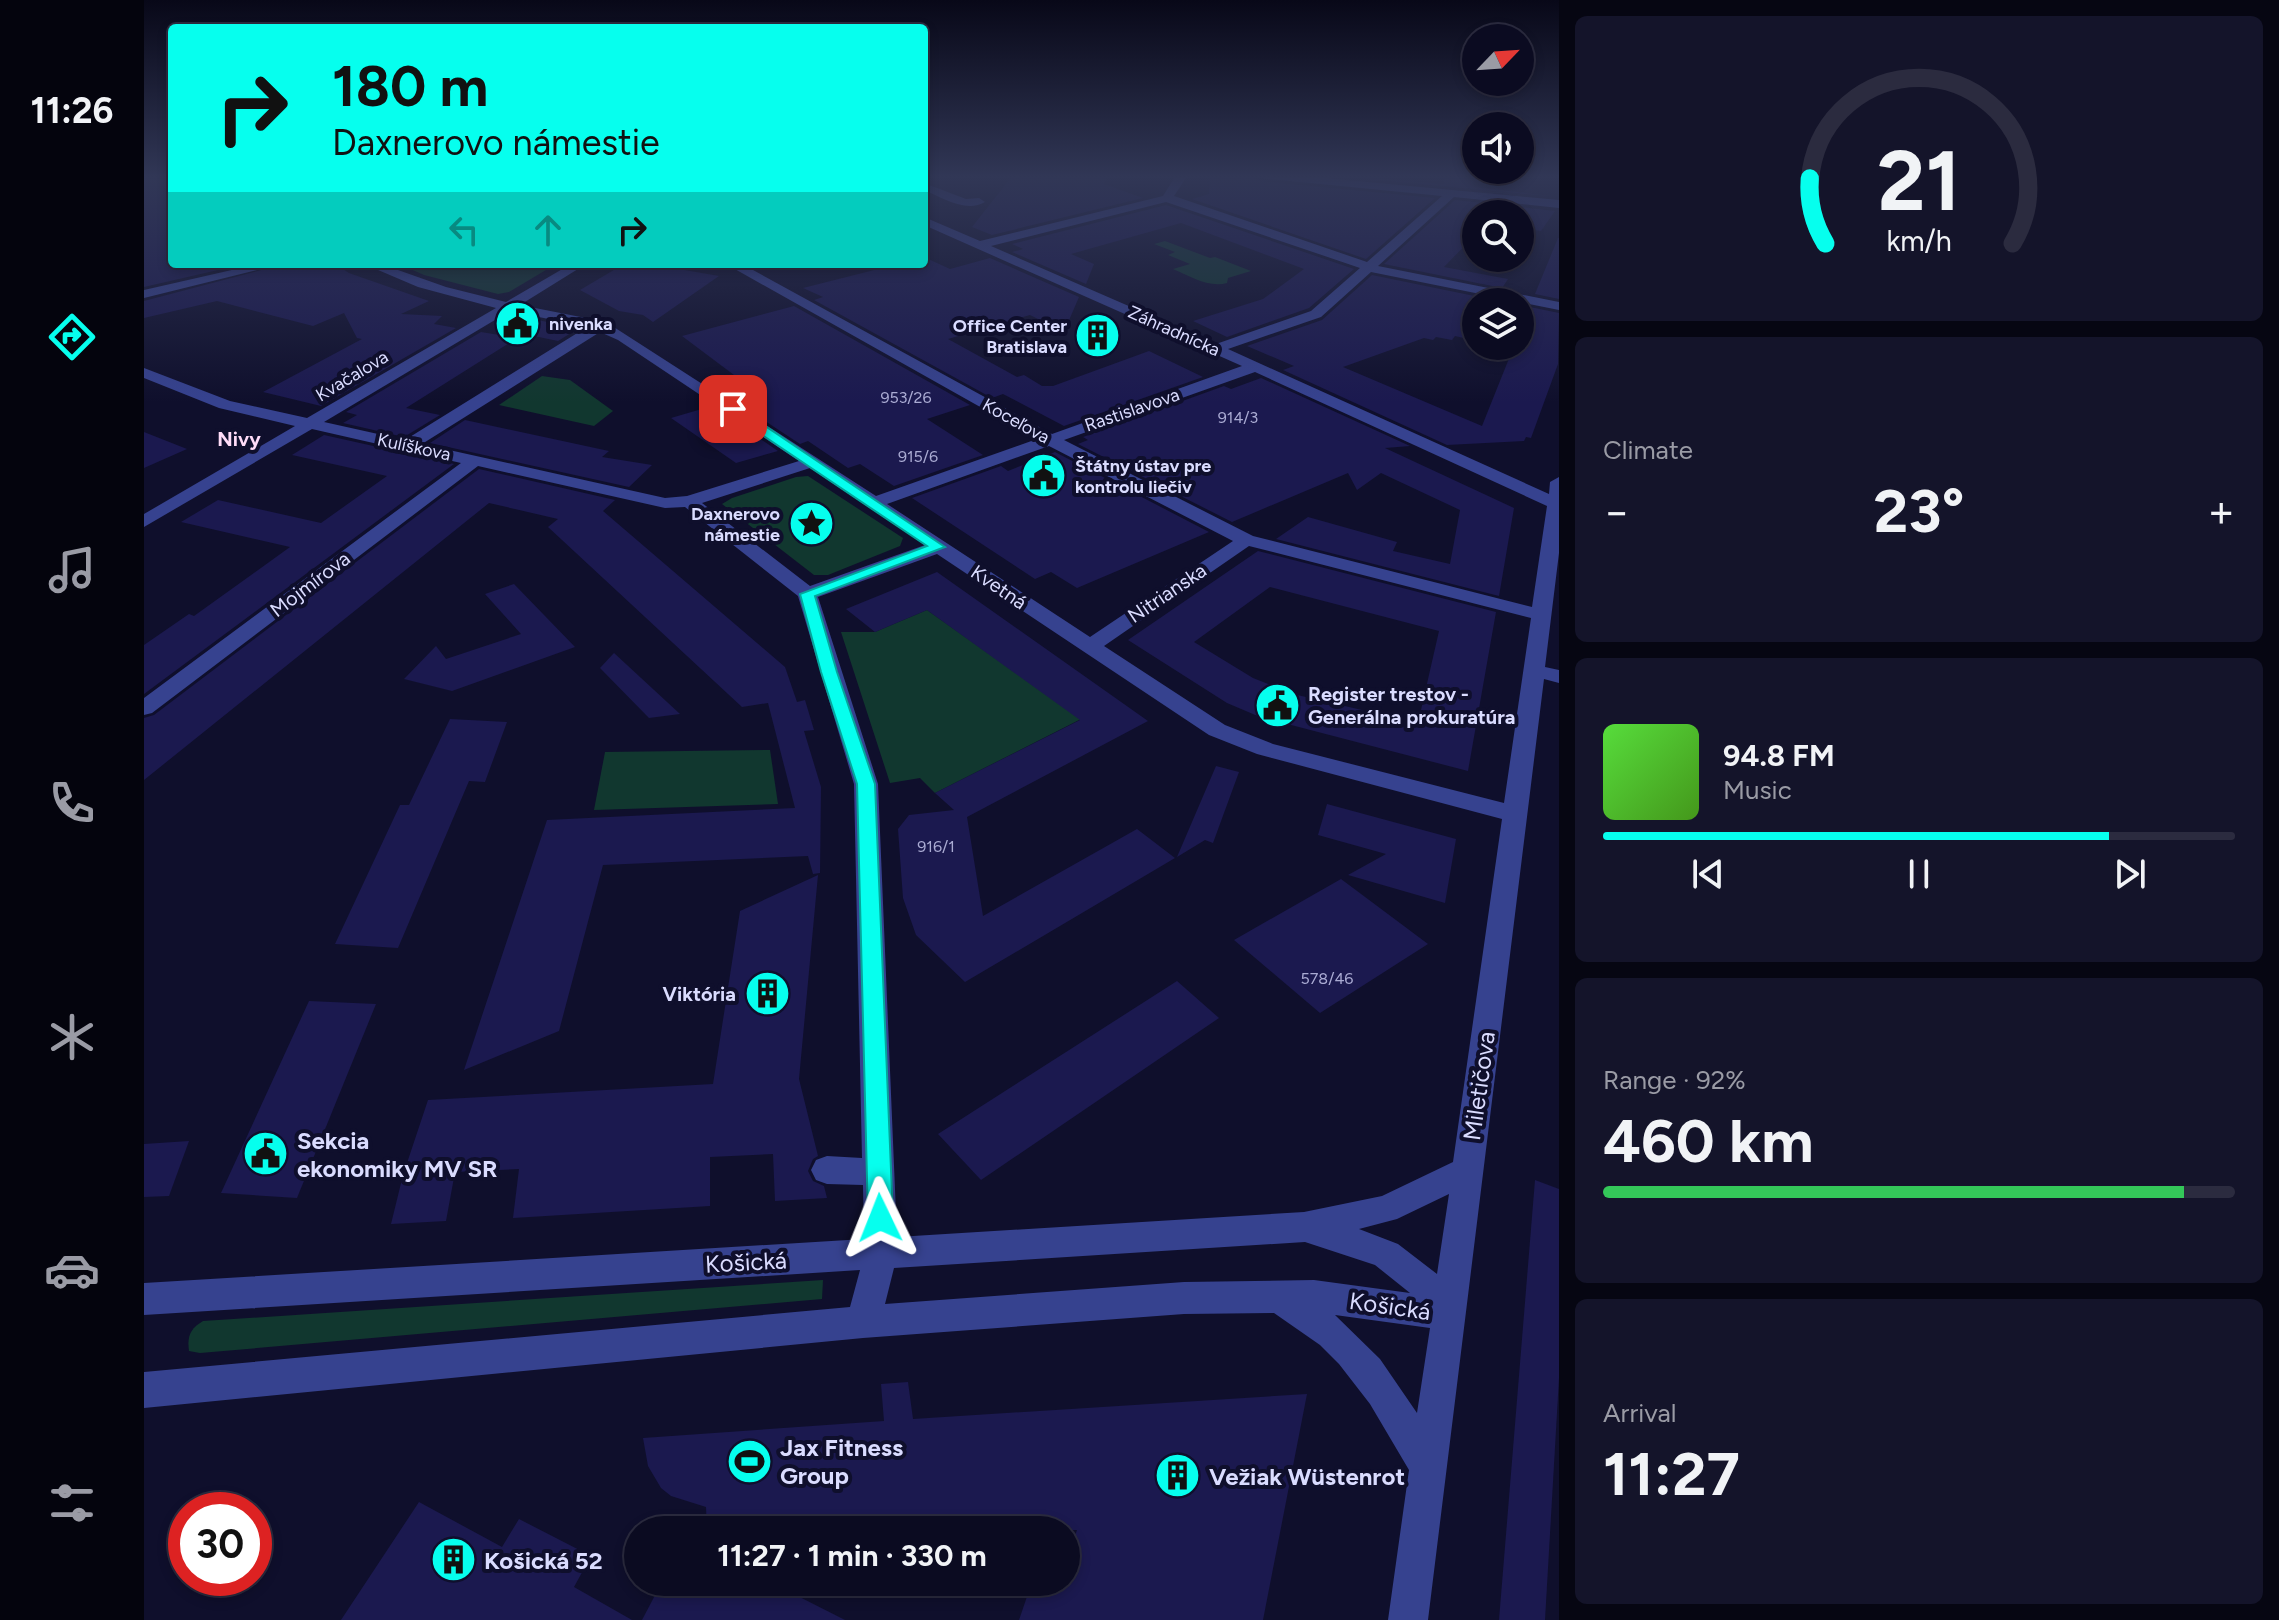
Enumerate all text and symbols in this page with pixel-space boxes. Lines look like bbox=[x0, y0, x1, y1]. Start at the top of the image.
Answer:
north arrow bbox=[1462, 24, 1534, 96]
map controls bbox=[1462, 24, 1534, 360]
text: 180 m bbox=[332, 53, 488, 120]
icon: right bbox=[200, 56, 304, 160]
text: 11:26 bbox=[31, 89, 113, 132]
button: sound bbox=[1462, 112, 1534, 184]
text: Daxnerovo námestie bbox=[332, 121, 660, 164]
text: 21 bbox=[1877, 131, 1961, 231]
button: search bbox=[1462, 200, 1534, 272]
icon: left bbox=[442, 208, 486, 252]
icon: ahead bbox=[526, 208, 570, 252]
icon: right bbox=[610, 208, 654, 252]
text: km/h bbox=[1886, 225, 1952, 259]
button: layers bbox=[1462, 288, 1534, 360]
public building icon: nivenka bbox=[494, 300, 542, 348]
street label: Záhradnícka bbox=[1125, 301, 1223, 361]
icon: directions bbox=[44, 309, 100, 365]
building icon: Office Center Bratislava bbox=[1074, 312, 1122, 360]
place label: nivenka bbox=[549, 313, 613, 335]
place label: Office Center Bratislava bbox=[953, 315, 1067, 358]
street label: Kvačalova bbox=[312, 346, 392, 406]
pin bbox=[699, 375, 767, 443]
street label: Rastislavova bbox=[1082, 384, 1182, 436]
icon: arrive bbox=[711, 387, 755, 431]
house number: 953/26 bbox=[880, 388, 932, 407]
street label: Koceľova bbox=[979, 394, 1053, 448]
house number: 914/3 bbox=[1218, 408, 1258, 427]
district label: Nivy bbox=[217, 427, 261, 451]
street label: Kulíškova bbox=[375, 428, 453, 466]
text: Climate bbox=[1603, 434, 1693, 466]
house number: 915/6 bbox=[898, 447, 938, 466]
public building icon: Štátny ústav pre kontrolu liečiv bbox=[1020, 452, 1068, 500]
place label: Štátny ústav pre kontrolu liečiv bbox=[1075, 455, 1211, 498]
text: 23° bbox=[1874, 475, 1964, 547]
text: − bbox=[1603, 485, 1630, 538]
text: + bbox=[2208, 485, 2235, 538]
place icon: Daxnerovo námestie bbox=[787, 500, 835, 548]
place label: Daxnerovo námestie bbox=[691, 503, 780, 546]
icon: music bbox=[44, 542, 100, 598]
street label: Mojmírova bbox=[265, 546, 355, 622]
street label: Nitrianska bbox=[1123, 558, 1211, 628]
street label: Kvetná bbox=[967, 560, 1031, 614]
public building icon: Register trestov - Generálna prokuratúra bbox=[1253, 681, 1301, 729]
place label: Register trestov - Generálna prokuratúra bbox=[1308, 682, 1515, 729]
text: 94.8 FM bbox=[1723, 737, 1835, 774]
text: Music bbox=[1723, 774, 1792, 806]
icon: phone bbox=[44, 775, 100, 831]
house number: 916/1 bbox=[917, 837, 955, 856]
icon: previous bbox=[1686, 852, 1730, 896]
icon: pause bbox=[1897, 852, 1941, 896]
icon: next bbox=[2108, 852, 2152, 896]
house number: 578/46 bbox=[1301, 969, 1353, 988]
building icon: Viktória bbox=[743, 970, 791, 1018]
place label: Viktória bbox=[663, 982, 736, 1006]
icon: climate bbox=[44, 1009, 100, 1065]
street label: Miletičova bbox=[1457, 1030, 1501, 1142]
text: Range · 92% bbox=[1603, 1064, 1746, 1096]
text: 460 km bbox=[1603, 1105, 1814, 1177]
place label: Sekcia ekonomiky MV SR bbox=[297, 1126, 497, 1183]
public building icon: Sekcia ekonomiky MV SR bbox=[242, 1130, 290, 1178]
position arrow bbox=[838, 1176, 922, 1260]
icon: car bbox=[44, 1242, 100, 1298]
street label: Košická bbox=[704, 1245, 788, 1279]
street label: Košická bbox=[1347, 1286, 1433, 1326]
text: Arrival bbox=[1603, 1397, 1676, 1429]
place label: Jax Fitness Group bbox=[780, 1433, 903, 1490]
sports icon: Jax Fitness Group bbox=[725, 1437, 773, 1485]
text: 11:27 bbox=[1603, 1438, 1740, 1510]
building icon: Vežiak Wüstenrot bbox=[1154, 1452, 1202, 1500]
place label: Vežiak Wüstenrot bbox=[1209, 1462, 1405, 1491]
icon: filters bbox=[44, 1475, 100, 1531]
speed limit sign: 30 bbox=[168, 1492, 272, 1596]
building icon: Košická 52 bbox=[429, 1536, 477, 1584]
text: 11:27 · 1 min · 330 m bbox=[717, 1537, 987, 1574]
place label: Košická 52 bbox=[484, 1546, 603, 1575]

